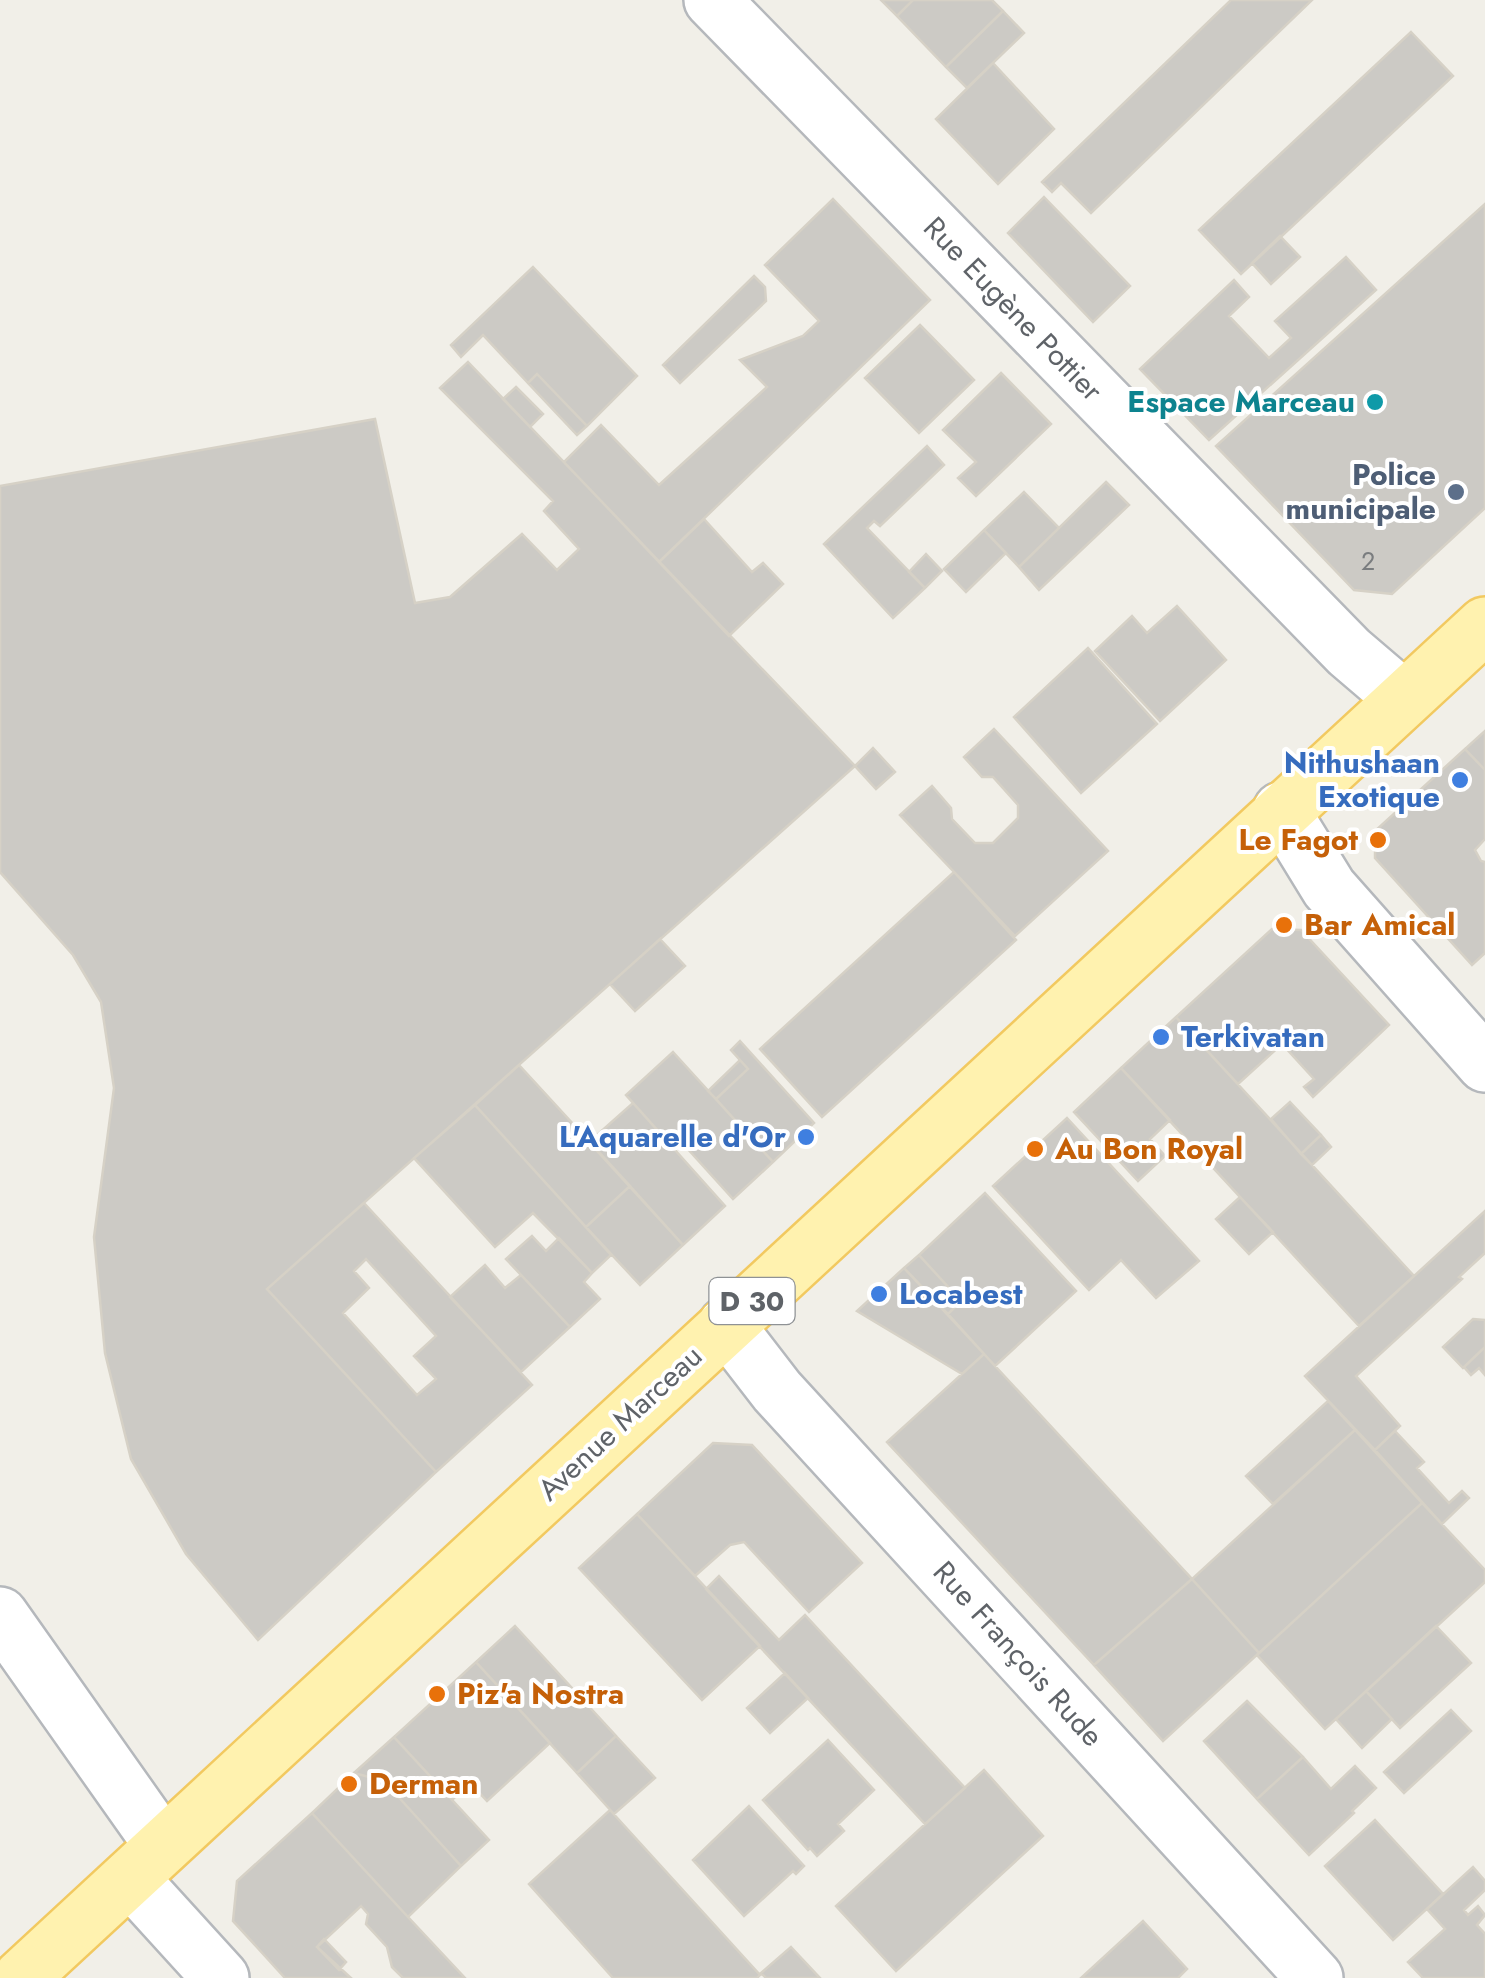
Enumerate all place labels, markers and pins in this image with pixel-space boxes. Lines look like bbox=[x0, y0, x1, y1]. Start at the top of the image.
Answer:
place label: Espace Marceau bbox=[1127, 380, 1355, 423]
marker: Espace Marceau bbox=[1364, 391, 1386, 413]
place label: Police municipale bbox=[1286, 453, 1436, 530]
marker: Police municipale bbox=[1445, 481, 1467, 503]
place label: Nithushaan Exotique bbox=[1284, 741, 1440, 818]
marker: Nithushaan Exotique bbox=[1449, 769, 1471, 791]
place label: Le Fagot bbox=[1239, 818, 1358, 861]
marker: Le Fagot bbox=[1367, 829, 1389, 851]
place label: Bar Amical bbox=[1304, 903, 1455, 946]
marker: Bar Amical bbox=[1273, 914, 1295, 936]
place label: Terkivatan bbox=[1181, 1015, 1325, 1058]
marker: Terkivatan bbox=[1150, 1026, 1172, 1048]
place label: L'Aquarelle d'Or bbox=[559, 1115, 787, 1158]
marker: L'Aquarelle d'Or bbox=[795, 1126, 817, 1148]
place label: Au Bon Royal bbox=[1054, 1127, 1243, 1170]
marker: Au Bon Royal bbox=[1024, 1138, 1046, 1160]
place label: Locabest bbox=[899, 1272, 1023, 1315]
marker: Locabest bbox=[868, 1283, 890, 1305]
place label: Piz'a Nostra bbox=[457, 1672, 624, 1715]
marker: Piz'a Nostra bbox=[426, 1683, 448, 1705]
place label: Derman bbox=[369, 1762, 479, 1805]
marker: Derman bbox=[338, 1773, 360, 1795]

